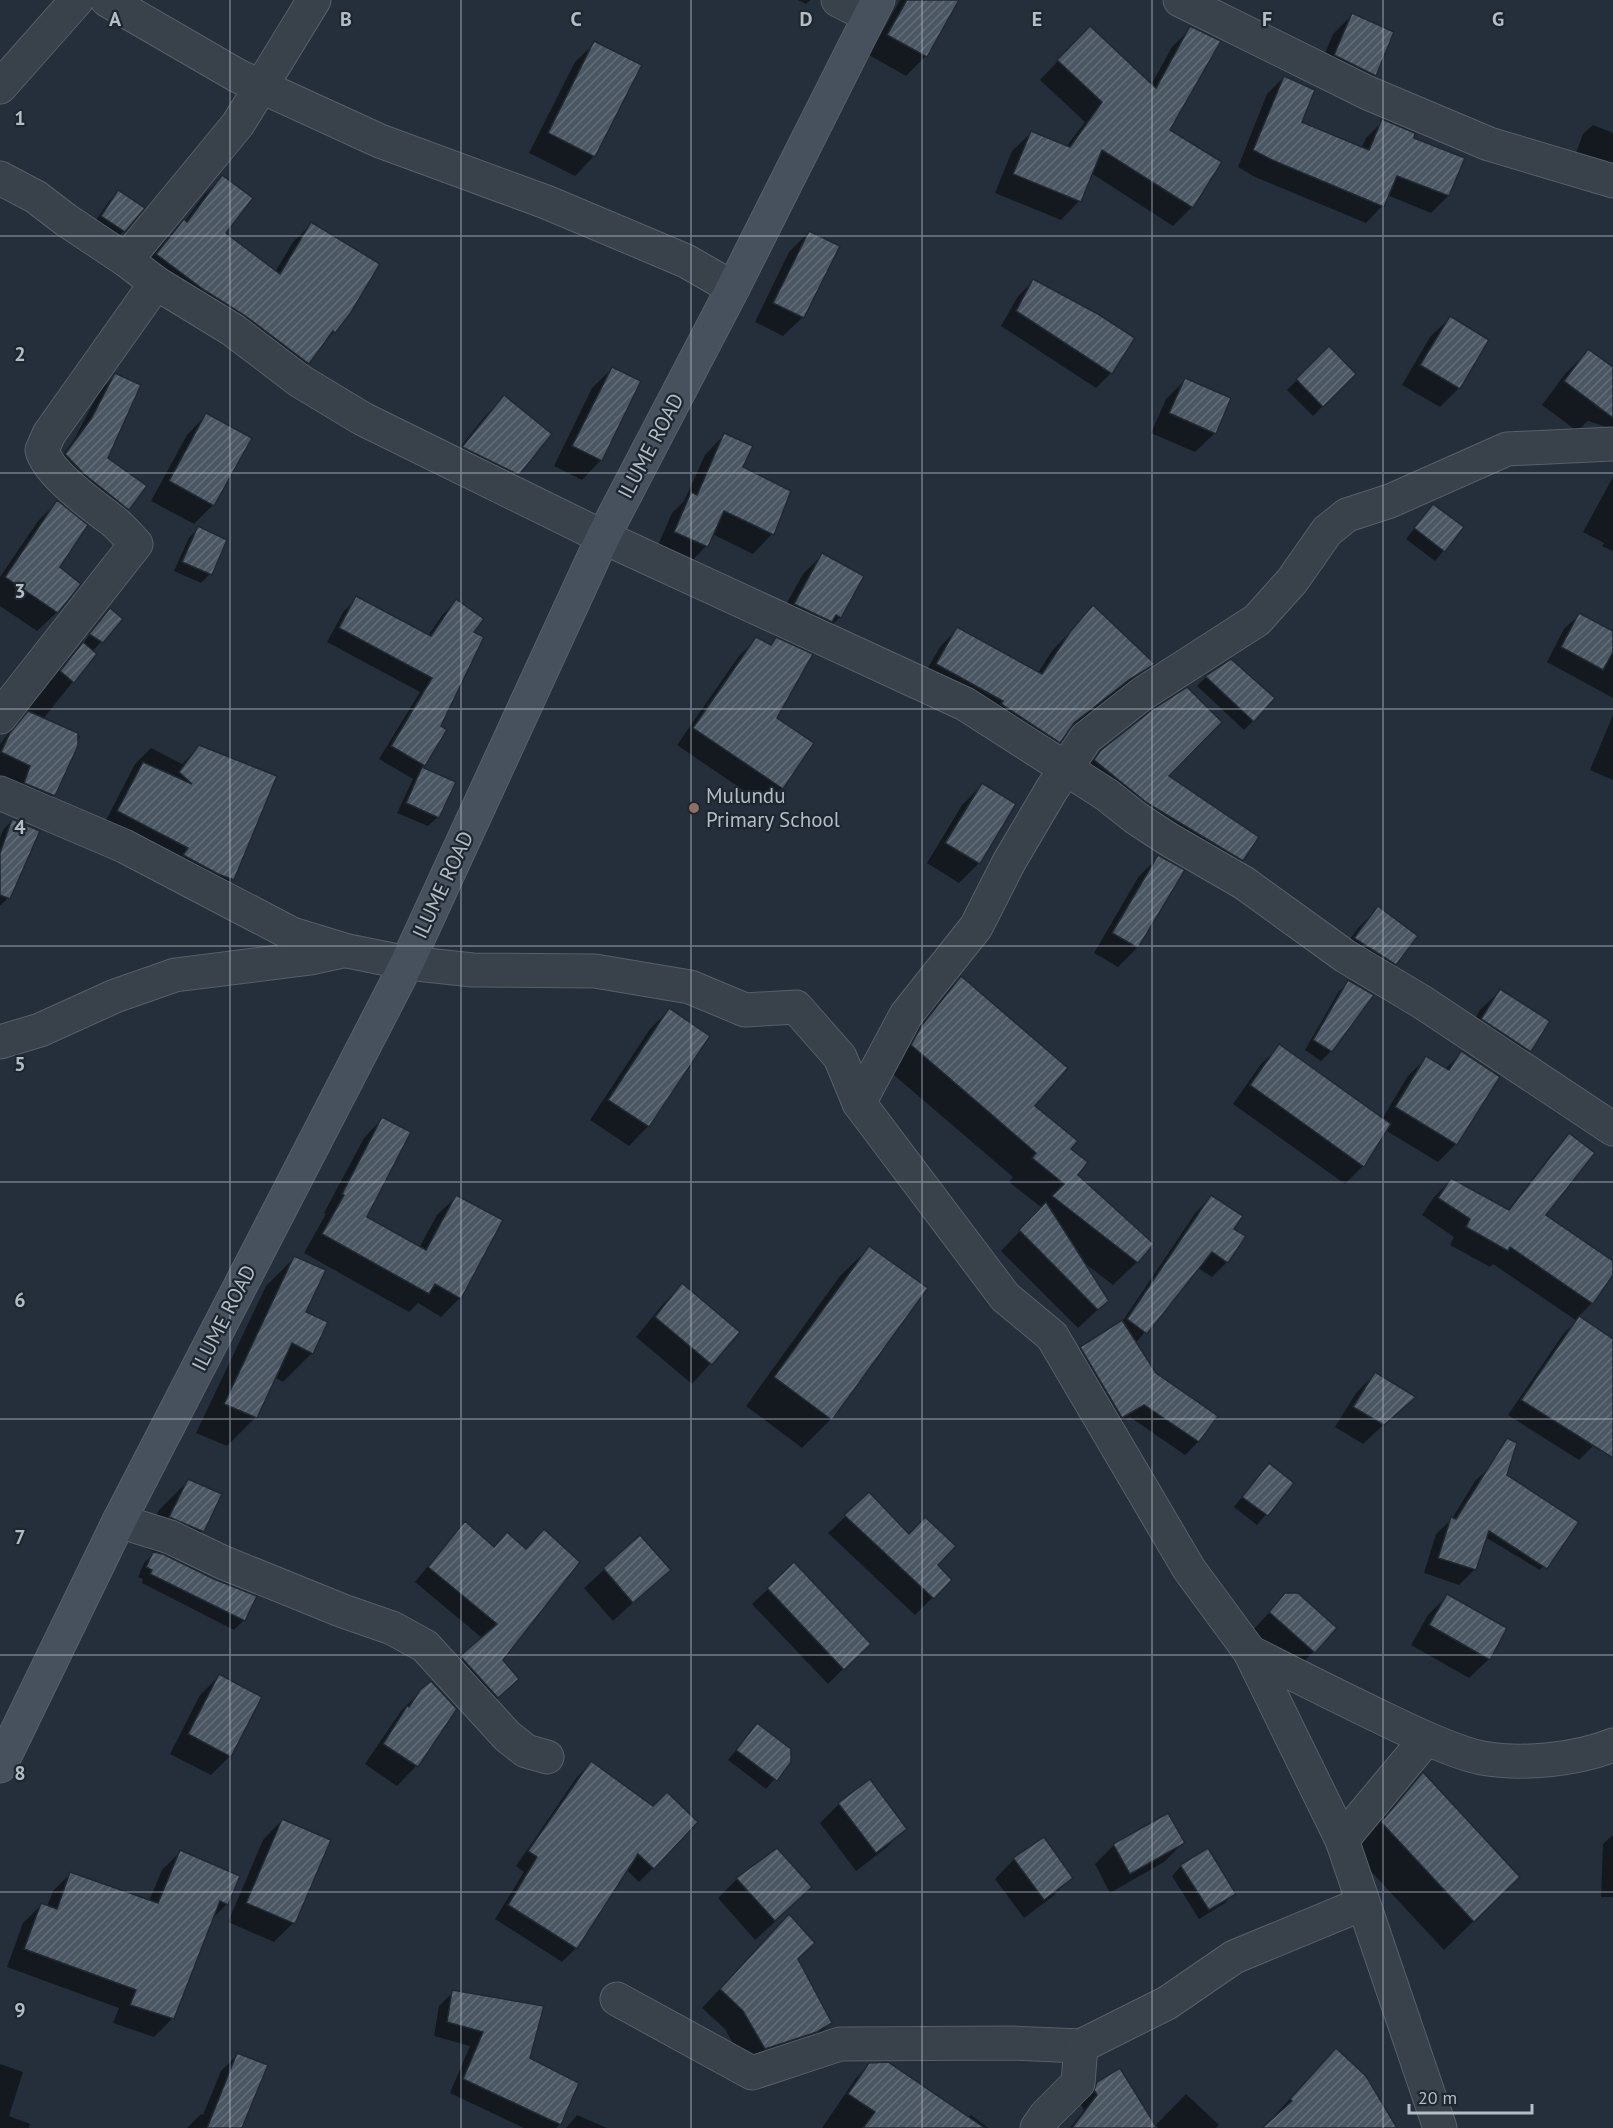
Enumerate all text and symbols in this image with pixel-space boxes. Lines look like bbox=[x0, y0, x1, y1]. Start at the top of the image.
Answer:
text: A bbox=[109, 6, 122, 32]
text: B bbox=[340, 6, 352, 32]
text: C bbox=[570, 6, 582, 32]
text: D bbox=[800, 6, 813, 32]
text: E bbox=[1032, 6, 1042, 32]
text: F bbox=[1262, 6, 1272, 32]
text: G bbox=[1492, 6, 1504, 32]
text: 1 bbox=[14, 105, 26, 131]
text: 2 bbox=[14, 341, 26, 367]
street label: ILUME ROAD bbox=[612, 388, 690, 503]
text: 3 bbox=[14, 578, 26, 604]
place label: Mulundu Primary School bbox=[706, 782, 840, 833]
marker: Mulundu Primary School bbox=[687, 801, 701, 815]
text: 4 bbox=[14, 814, 26, 840]
street label: ILUME ROAD bbox=[406, 827, 479, 943]
text: 5 bbox=[14, 1051, 26, 1077]
street label: ILUME ROAD bbox=[185, 1260, 262, 1375]
text: 6 bbox=[14, 1287, 26, 1313]
text: 7 bbox=[14, 1524, 26, 1550]
text: 8 bbox=[14, 1760, 26, 1786]
text: 9 bbox=[14, 1997, 26, 2023]
scale bar bbox=[1409, 2077, 1532, 2115]
text: 20 m bbox=[1418, 2086, 1457, 2109]

